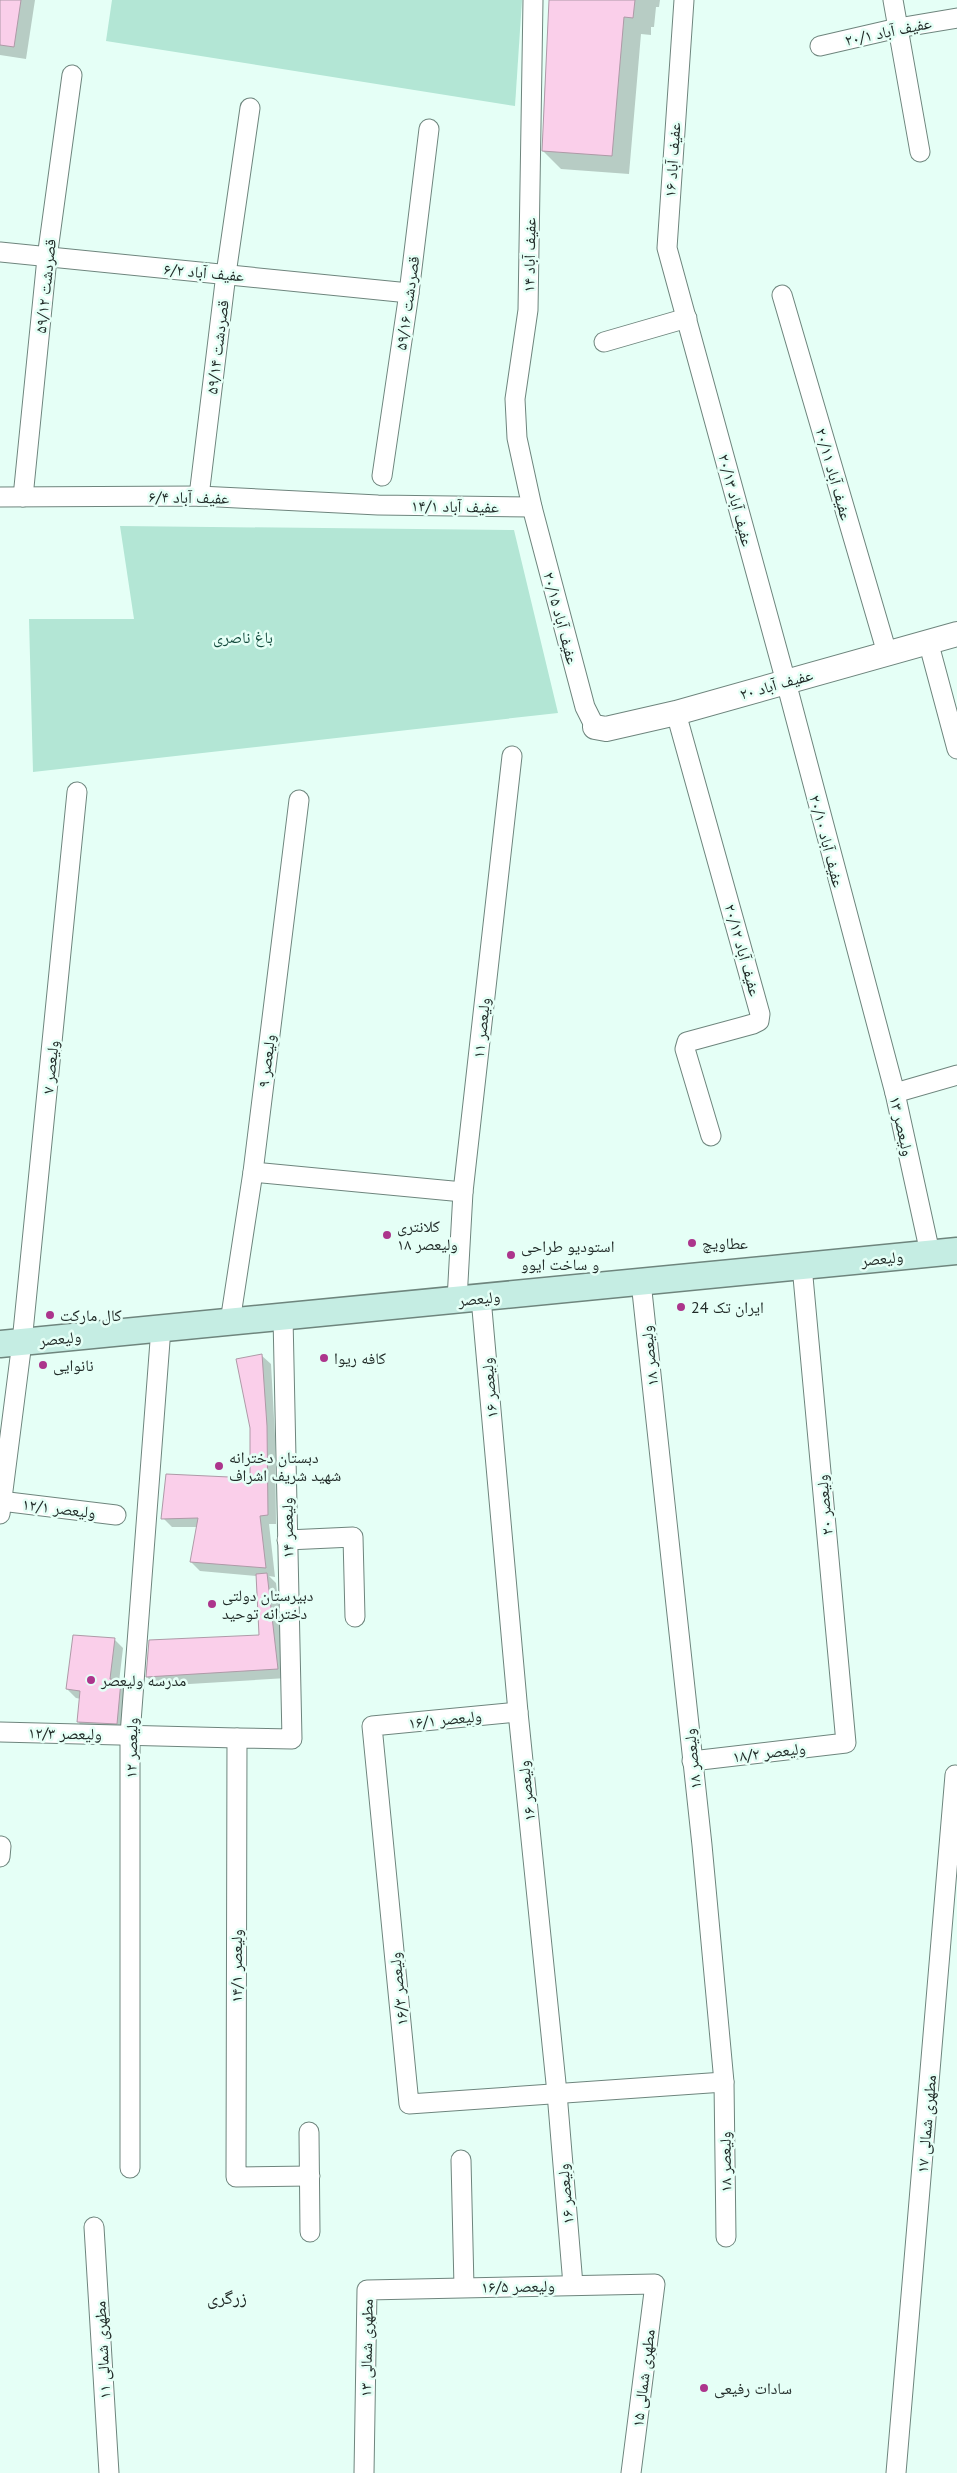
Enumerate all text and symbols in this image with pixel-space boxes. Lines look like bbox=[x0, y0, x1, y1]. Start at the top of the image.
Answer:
street label: عفیف آباد ۲۰/۱ bbox=[843, 12, 933, 50]
street label: عفیف آباد ۱۶ bbox=[659, 122, 685, 198]
street label: عفیف آباد ۱۴ bbox=[518, 217, 540, 293]
street label: ۵۹/۱۲ قصردشت bbox=[30, 238, 60, 334]
street label: ۵۹/۱۶ قصردشت bbox=[391, 255, 423, 351]
street label: عفیف آباد ۶/۲ bbox=[163, 259, 245, 285]
street label: ۵۹/۱۴ قصردشت bbox=[201, 299, 233, 395]
street label: عفیف آباد ۲۰/۱۱ bbox=[811, 426, 857, 522]
street label: عفیف آباد ۲۰/۱۳ bbox=[714, 452, 758, 548]
street label: عفیف آباد ۶/۴ bbox=[149, 486, 229, 508]
street label: عفیف آباد ۱۴/۱ bbox=[411, 495, 499, 517]
street label: عفیف آباد ۲۰/۱۵ bbox=[539, 570, 583, 666]
park label: باغ ناصری bbox=[213, 627, 273, 648]
street label: عفیف آباد ۲۰ bbox=[737, 664, 815, 704]
street label: عفیف آباد ۲۰/۱۰ bbox=[805, 793, 849, 889]
street label: عفیف آباد ۲۰/۱۲ bbox=[720, 902, 766, 998]
street label: ۱۱ ولیعصر bbox=[468, 997, 494, 1059]
street label: ۹ ولیعصر bbox=[253, 1033, 279, 1089]
street label: ۷ ولیعصر bbox=[37, 1039, 63, 1095]
street label: ۱۳ ولیعصر bbox=[885, 1094, 919, 1158]
place label: کلانتری ۱۸ ولیعصر bbox=[397, 1216, 458, 1254]
marker: کلانتری ۱۸ ولیعصر bbox=[381, 1229, 393, 1241]
place label: عطاویچ bbox=[702, 1233, 748, 1254]
place label: استودیو طراحی و ساخت ایوو bbox=[521, 1236, 614, 1274]
marker: عطاویچ bbox=[686, 1237, 698, 1249]
street label: ولیعصر bbox=[859, 1246, 904, 1270]
marker: استودیو طراحی و ساخت ایوو bbox=[505, 1249, 517, 1261]
street label: ولیعصر bbox=[456, 1286, 501, 1310]
place label: ایران تک 24 bbox=[691, 1297, 764, 1318]
marker: ایران تک 24 bbox=[675, 1301, 687, 1313]
place label: کال مارکت bbox=[60, 1305, 122, 1326]
marker: کال مارکت bbox=[44, 1309, 56, 1321]
street label: ۱۸ ولیعصر bbox=[636, 1325, 662, 1387]
street label: ولیعصر bbox=[37, 1326, 82, 1350]
place label: کافه ریوا bbox=[334, 1348, 386, 1368]
marker: کافه ریوا bbox=[318, 1352, 330, 1364]
place label: نانوایی bbox=[53, 1355, 94, 1376]
street label: ۱۶ ولیعصر bbox=[476, 1357, 502, 1419]
marker: نانوایی bbox=[37, 1359, 49, 1371]
place label: دبستان دخترانه شهید شریف اشراف bbox=[229, 1447, 341, 1485]
marker: دبستان دخترانه شهید شریف اشراف bbox=[213, 1460, 225, 1472]
street label: ۲۰ ولیعصر bbox=[811, 1474, 837, 1536]
street label: ۱۲/۱ ولیعصر bbox=[21, 1494, 97, 1522]
street label: ۱۴ ولیعصر bbox=[276, 1497, 298, 1559]
place label: دبیرستان دولتی دخترانه توحید bbox=[222, 1585, 314, 1623]
marker: دبیرستان دولتی دخترانه توحید bbox=[206, 1598, 218, 1610]
place label: مدرسه ولیعصر bbox=[100, 1670, 186, 1690]
marker: مدرسه ولیعصر bbox=[85, 1674, 97, 1686]
street label: ۱۶/۱ ولیعصر bbox=[407, 1705, 483, 1733]
street label: ۱۲ ولیعصر bbox=[120, 1717, 142, 1779]
street label: ۱۲/۳ ولیعصر bbox=[28, 1722, 102, 1744]
street label: ۱۸ ولیعصر bbox=[679, 1728, 705, 1790]
street label: ۱۸/۲ ولیعصر bbox=[731, 1738, 807, 1766]
street label: ۱۶ ولیعصر bbox=[513, 1760, 539, 1822]
street label: ۱۴/۱ ولیعصر bbox=[226, 1929, 246, 2003]
street label: ۱۶/۳ ولیعصر bbox=[384, 1951, 412, 2027]
street label: ۱۷ مطهری شمالی bbox=[912, 2074, 941, 2174]
street label: ۱۸ ولیعصر bbox=[714, 2131, 736, 2193]
street label: ۱۶ ولیعصر bbox=[552, 2163, 578, 2225]
street label: ۱۶/۵ ولیعصر bbox=[481, 2275, 555, 2297]
district label: زرگری bbox=[207, 2286, 247, 2309]
street label: ۱۳ مطهری شمالی bbox=[355, 2299, 378, 2397]
street label: ۱۱ مطهری شمالی bbox=[89, 2300, 116, 2400]
street label: ۱۵ مطهری شمالی bbox=[627, 2328, 660, 2428]
place label: سادات رفیعی bbox=[714, 2378, 792, 2399]
marker: سادات رفیعی bbox=[698, 2382, 710, 2394]

